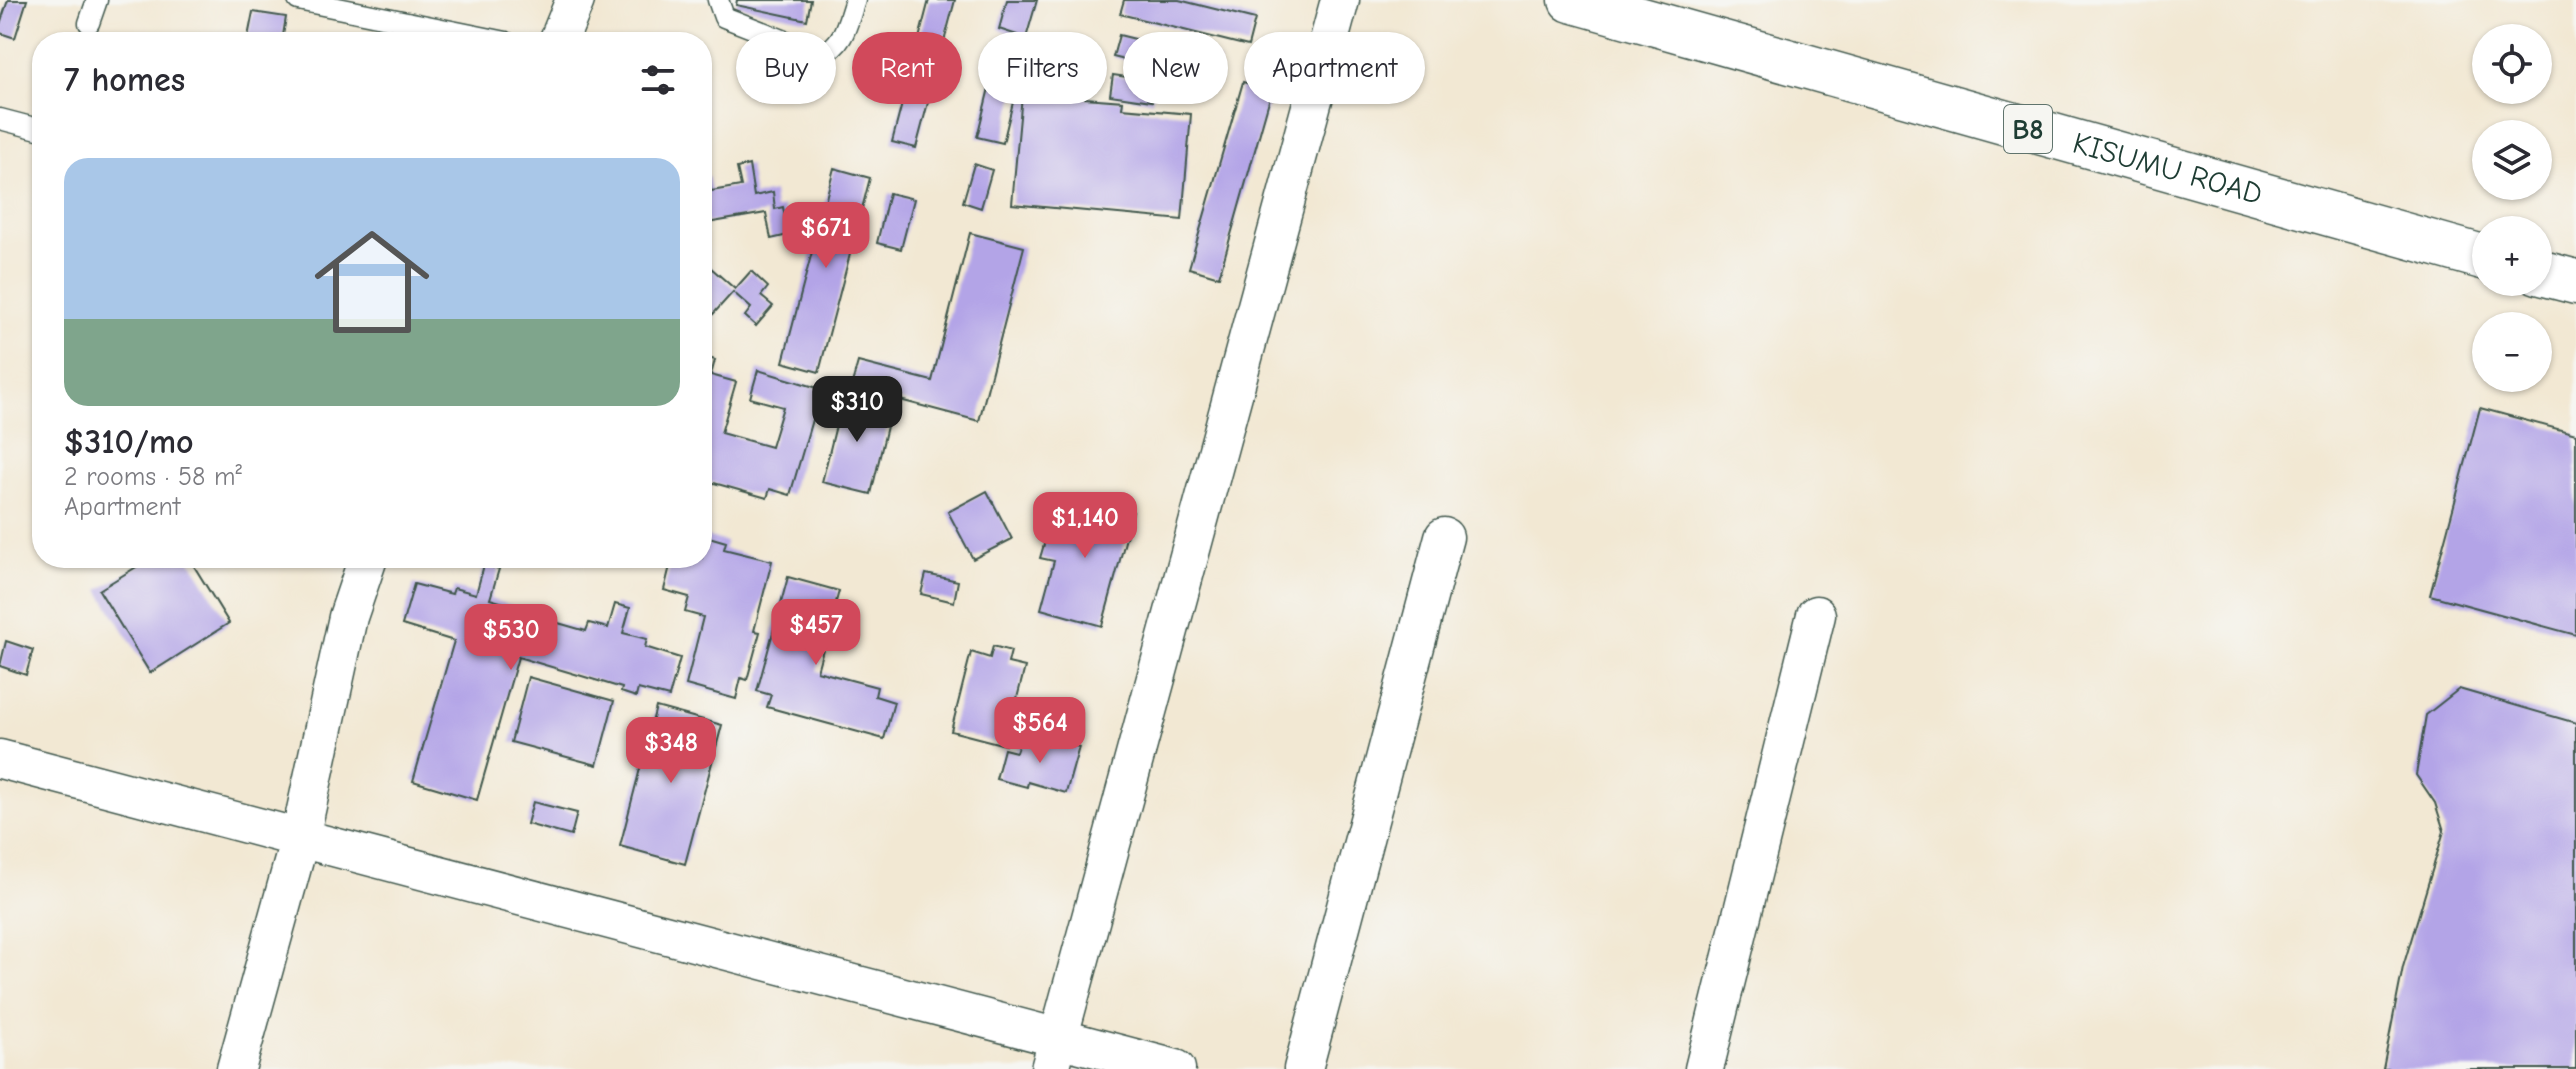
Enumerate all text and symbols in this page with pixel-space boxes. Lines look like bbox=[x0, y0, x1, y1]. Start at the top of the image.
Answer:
map controls bbox=[2472, 24, 2552, 392]
button: locate bbox=[2472, 24, 2552, 104]
chip: Buy bbox=[736, 32, 836, 104]
chip: Rent bbox=[852, 32, 962, 104]
chip: Filters bbox=[978, 32, 1107, 104]
chip: New bbox=[1123, 32, 1228, 104]
chip: Apartment bbox=[1244, 32, 1425, 104]
icon: filters bbox=[636, 58, 680, 102]
text: 7 homes bbox=[64, 60, 185, 100]
road number: B8 bbox=[2004, 105, 2052, 153]
button: layers bbox=[2472, 120, 2552, 200]
street label: KISUMU ROAD bbox=[2069, 125, 2266, 212]
pin: $671 bbox=[779, 202, 873, 270]
icon: home bbox=[300, 210, 444, 354]
text: $671 bbox=[800, 213, 852, 243]
button: + bbox=[2472, 216, 2552, 296]
button: − bbox=[2472, 312, 2552, 392]
pin: $310 bbox=[810, 376, 904, 444]
text: $310 bbox=[830, 387, 884, 417]
text: $310/mo bbox=[64, 422, 194, 462]
text: 2 rooms · 58 m² bbox=[64, 462, 242, 492]
text: Apartment bbox=[64, 492, 180, 522]
pin: $1,140 bbox=[1020, 492, 1150, 560]
text: $1,140 bbox=[1051, 503, 1119, 533]
pin: $457 bbox=[769, 599, 863, 667]
pin: $530 bbox=[464, 604, 558, 672]
text: $457 bbox=[789, 610, 843, 640]
text: $530 bbox=[482, 615, 540, 645]
pin: $564 bbox=[993, 697, 1087, 765]
text: $564 bbox=[1012, 708, 1068, 738]
pin: $348 bbox=[624, 717, 718, 785]
text: $348 bbox=[644, 728, 698, 758]

